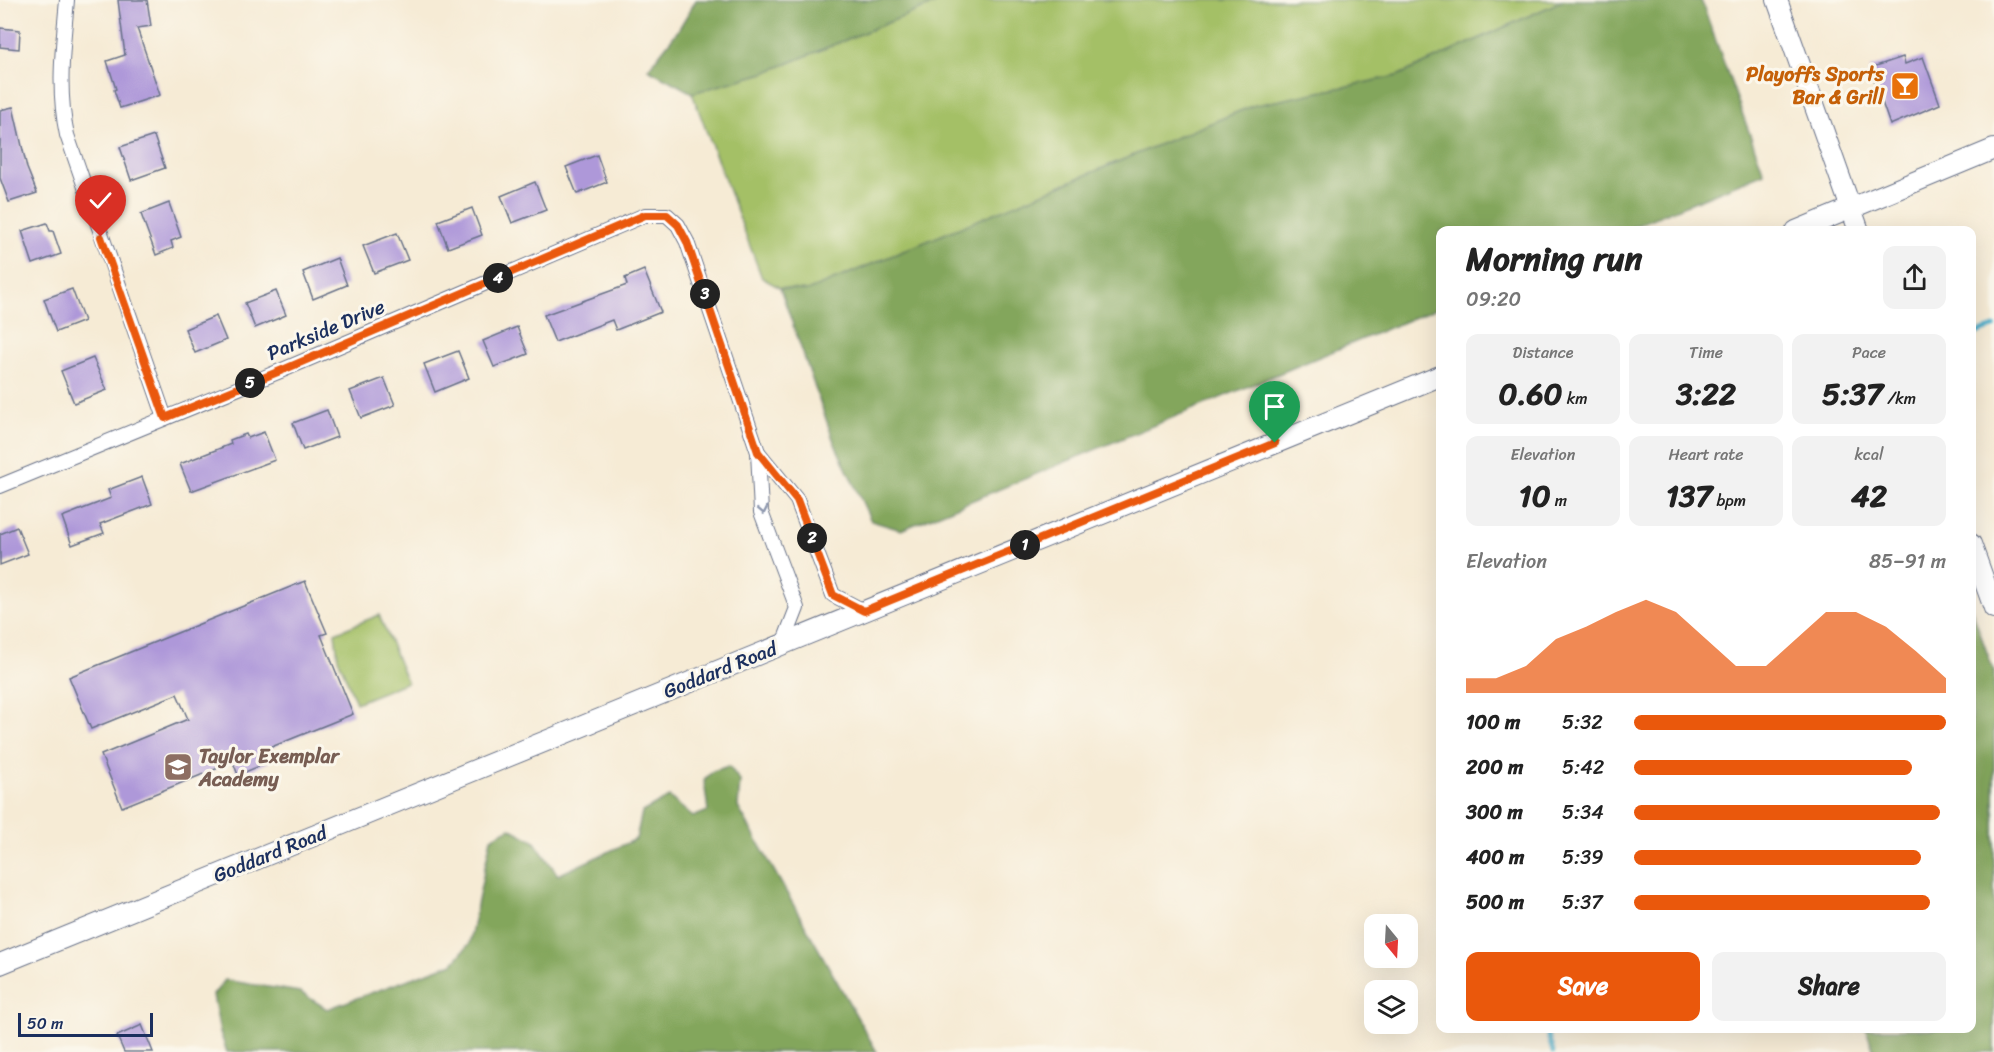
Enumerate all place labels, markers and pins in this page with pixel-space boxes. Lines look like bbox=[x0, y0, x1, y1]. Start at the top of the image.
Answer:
place label: Playoffs Sports Bar & Grill bbox=[1746, 57, 1885, 115]
bar icon: Playoffs Sports Bar & Grill bbox=[1889, 70, 1921, 102]
pin bbox=[75, 175, 126, 237]
pin: 4 bbox=[483, 263, 513, 293]
pin: 3 bbox=[690, 279, 720, 309]
pin: 5 bbox=[235, 368, 265, 398]
pin bbox=[1249, 381, 1300, 443]
pin: 2 bbox=[797, 523, 827, 553]
pin: 1 bbox=[1010, 530, 1040, 560]
place label: Taylor Exemplar Academy bbox=[198, 739, 341, 797]
school or university icon: Taylor Exemplar Academy bbox=[162, 751, 194, 783]

